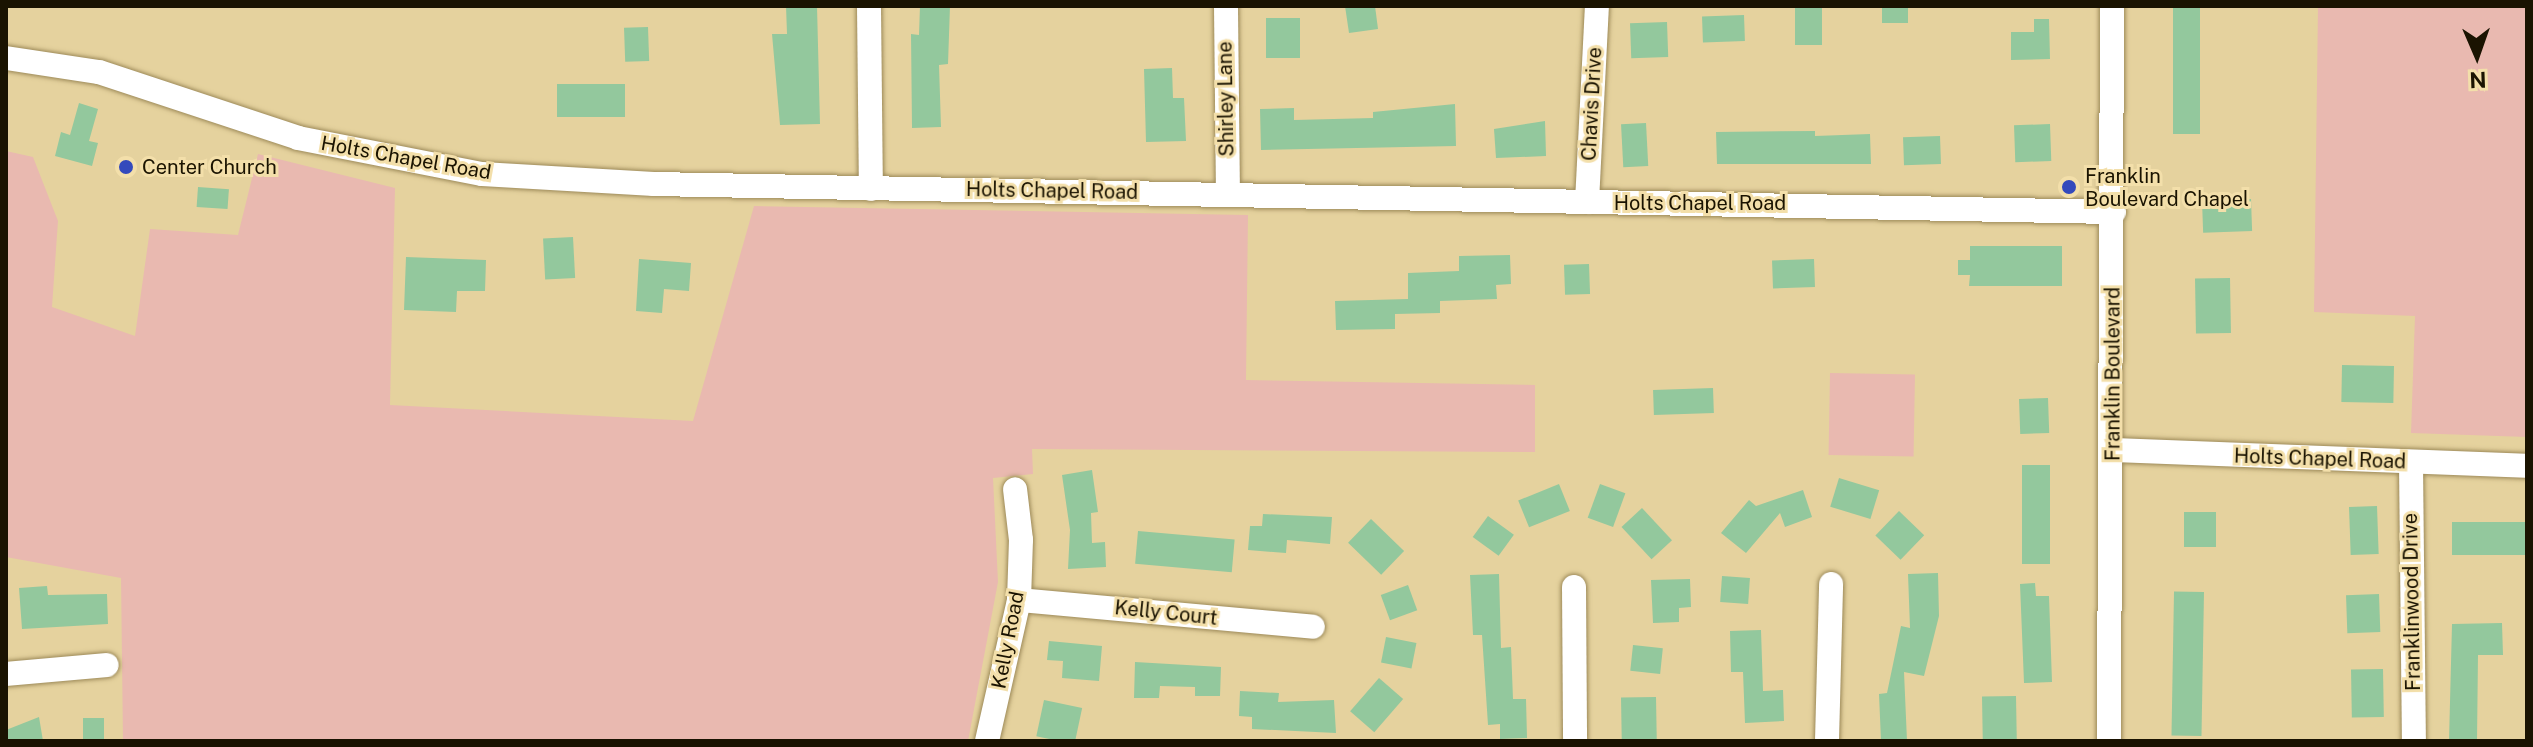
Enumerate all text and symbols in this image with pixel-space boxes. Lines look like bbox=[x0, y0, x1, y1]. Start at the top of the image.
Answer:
north arrow bbox=[2437, 16, 2517, 96]
street label: Shirley Lane bbox=[1213, 41, 1239, 157]
street label: Chavis Drive bbox=[1577, 47, 1607, 161]
text: N bbox=[2469, 67, 2487, 93]
street label: Holts Chapel Road bbox=[319, 131, 493, 185]
place label: Center Church bbox=[142, 155, 277, 179]
marker: Center Church bbox=[117, 158, 135, 176]
place label: Franklin Boulevard Chapel bbox=[2085, 164, 2249, 211]
street label: Holts Chapel Road bbox=[966, 177, 1138, 205]
marker: Franklin Boulevard Chapel bbox=[2060, 178, 2078, 196]
street label: Holts Chapel Road bbox=[1614, 191, 1786, 215]
street label: Franklin Boulevard bbox=[2101, 287, 2125, 461]
street label: Holts Chapel Road bbox=[2233, 444, 2407, 474]
street label: Franklinwood Drive bbox=[2398, 513, 2426, 691]
street label: Kelly Road bbox=[987, 589, 1029, 691]
street label: Kelly Court bbox=[1113, 596, 1219, 630]

